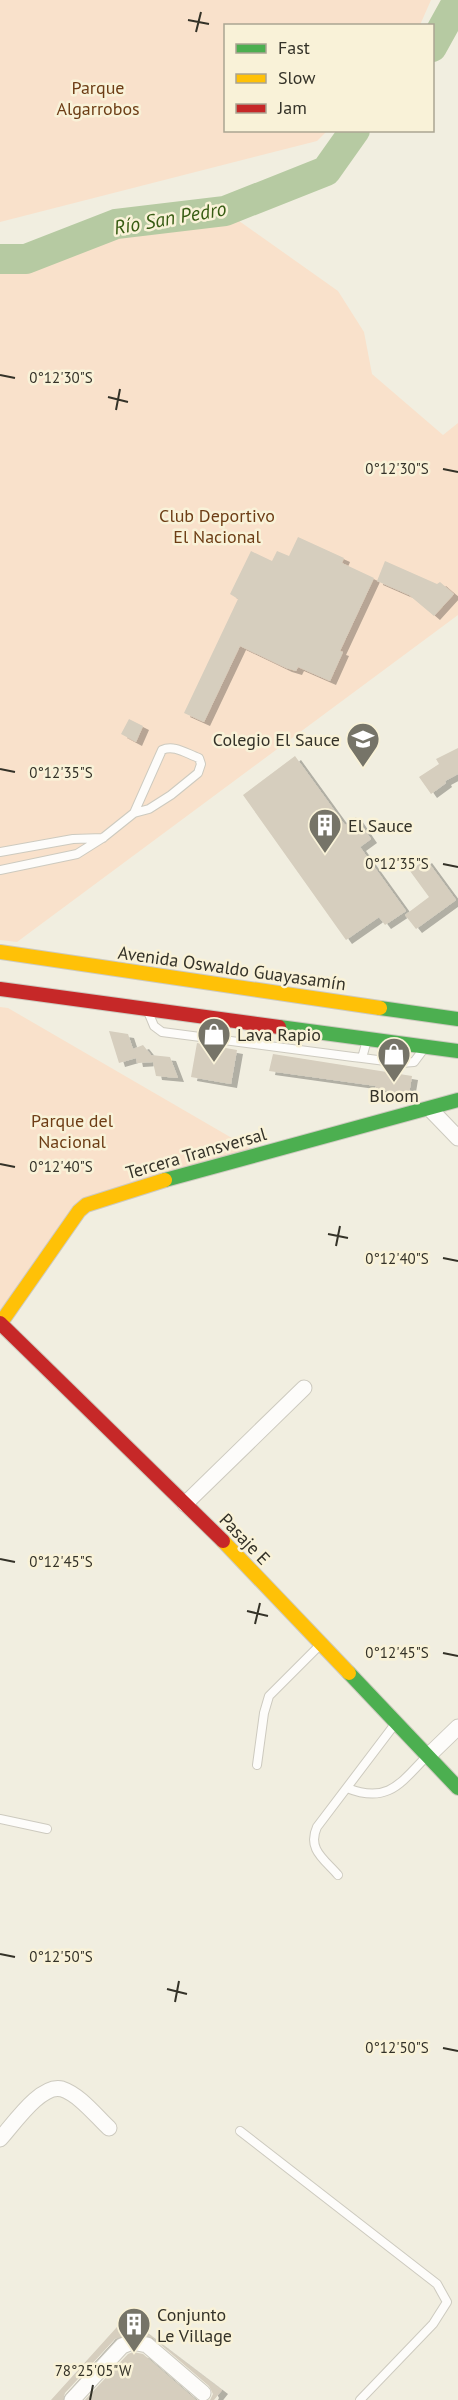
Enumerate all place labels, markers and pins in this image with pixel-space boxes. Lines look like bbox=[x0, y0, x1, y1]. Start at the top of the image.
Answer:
school or university icon: Colegio El Sauce bbox=[345, 721, 381, 768]
place label: Colegio El Sauce bbox=[213, 728, 340, 751]
building icon: El Sauce bbox=[307, 807, 343, 854]
place label: El Sauce bbox=[348, 814, 413, 837]
shop icon: Lava Rapio bbox=[196, 1016, 232, 1063]
place label: Lava Rapio bbox=[237, 1023, 321, 1046]
shop icon: Bloom bbox=[376, 1036, 412, 1083]
place label: Bloom bbox=[369, 1084, 419, 1107]
place label: Conjunto Le Village bbox=[157, 2303, 232, 2347]
building icon: Conjunto Le Village bbox=[116, 2306, 152, 2353]

